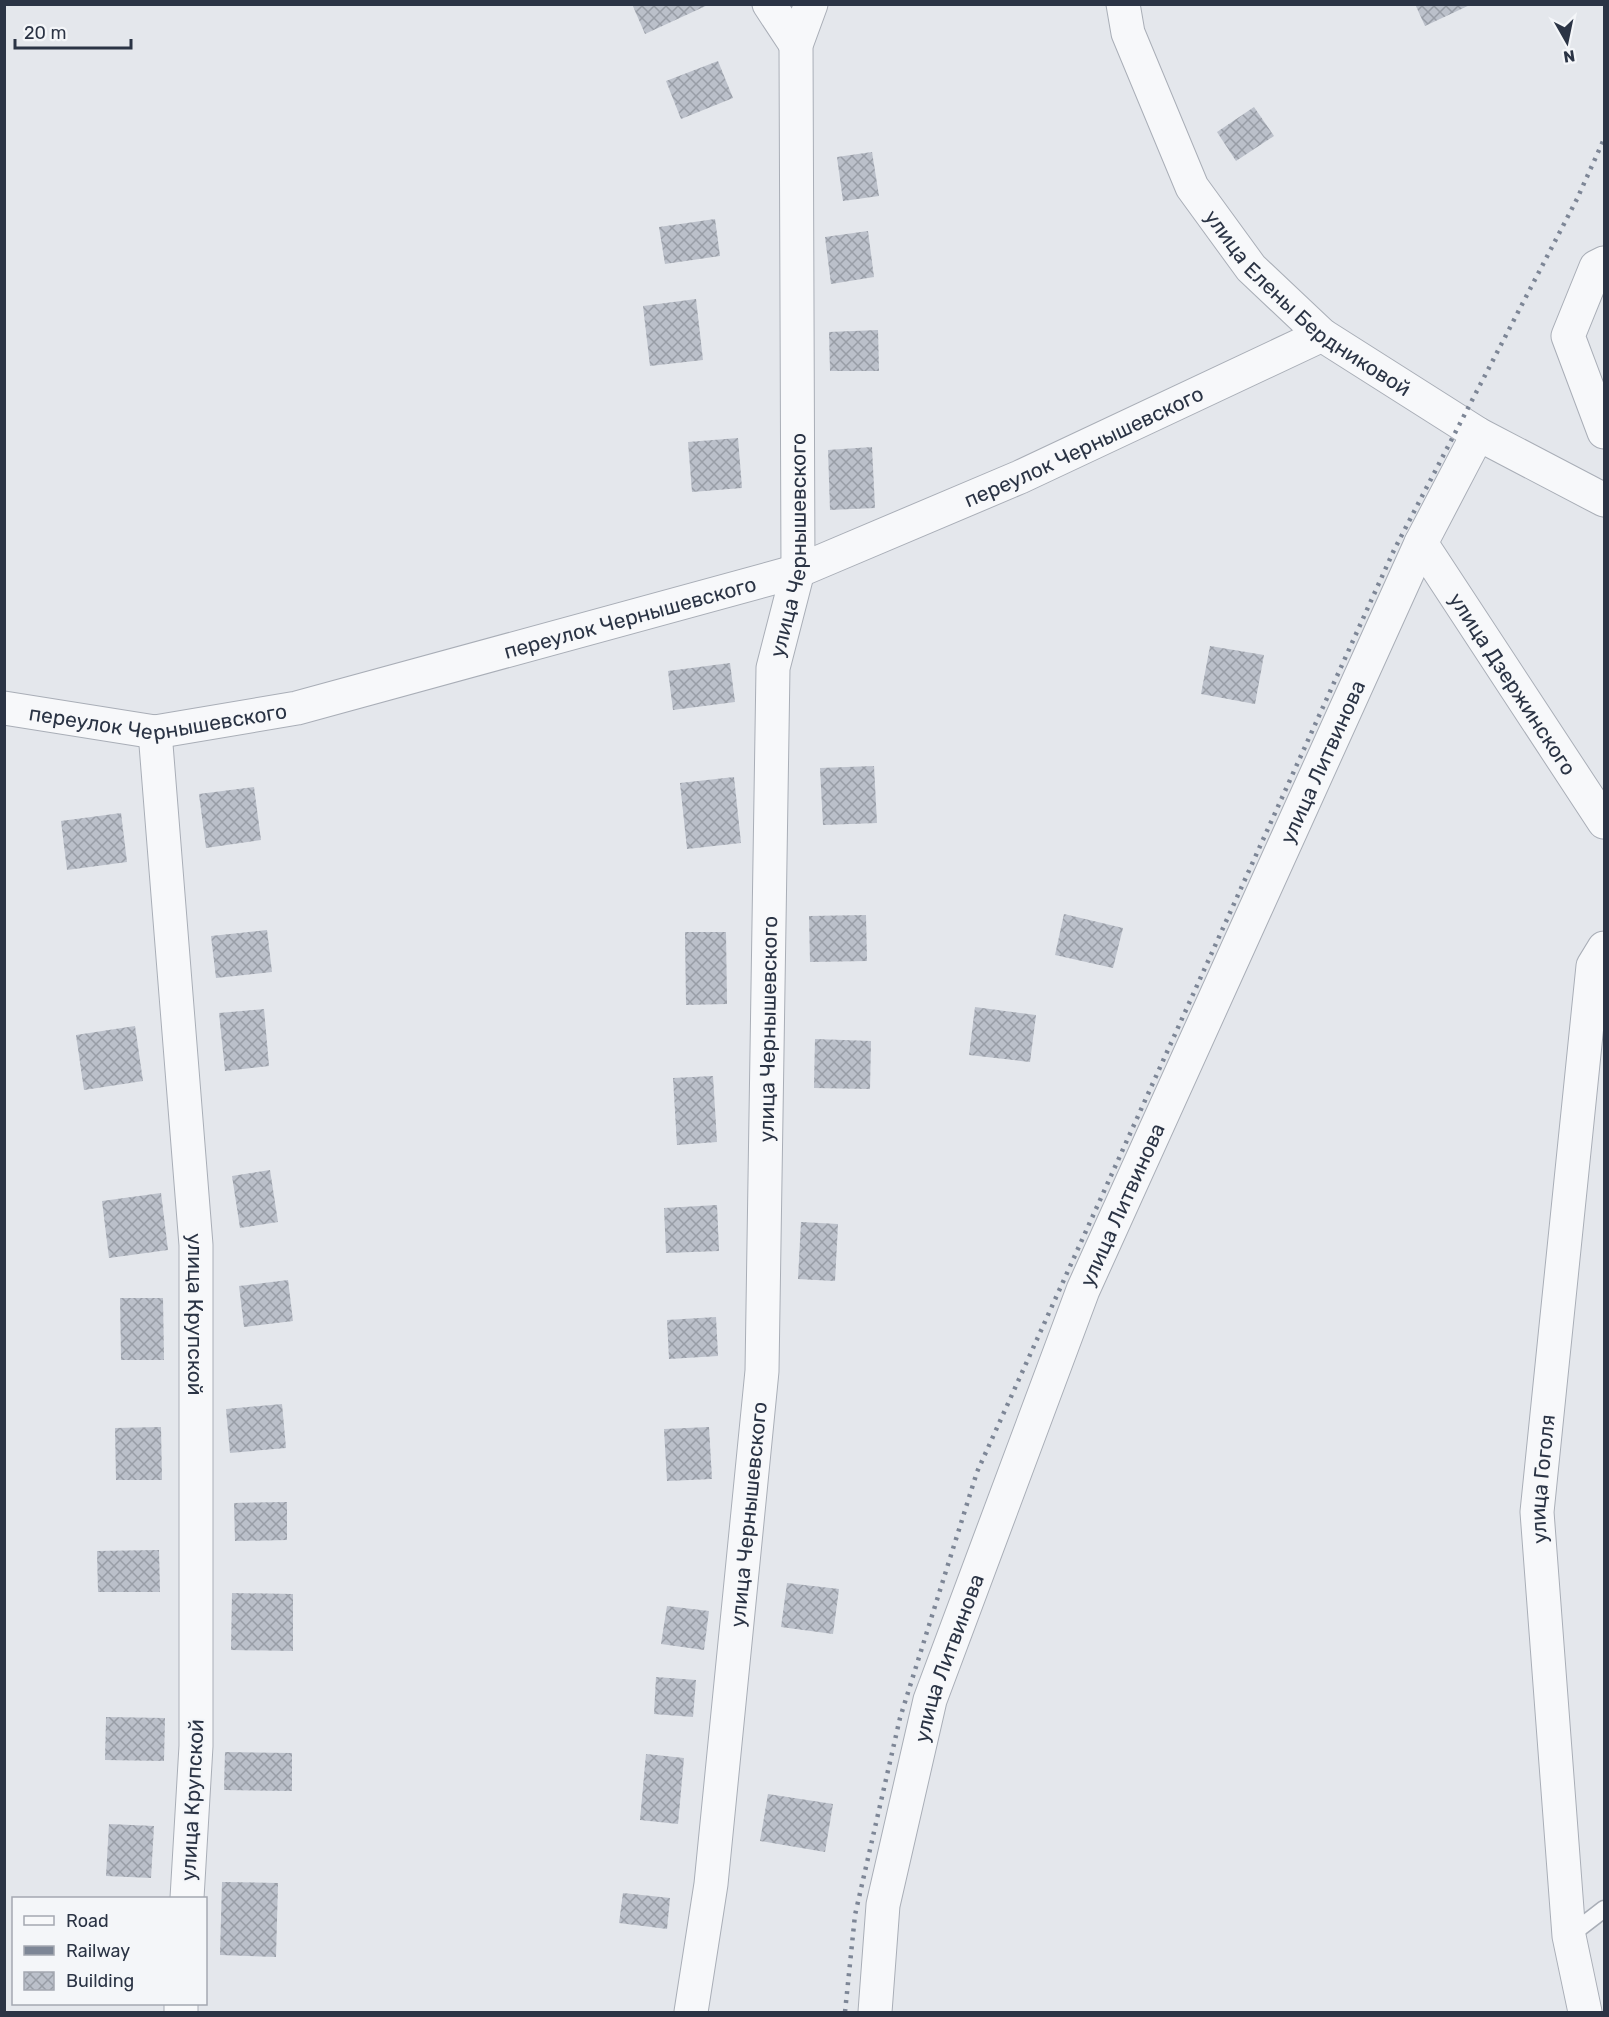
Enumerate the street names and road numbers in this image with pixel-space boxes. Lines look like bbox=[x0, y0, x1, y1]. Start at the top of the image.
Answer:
street label: улица Елены Бердниковой bbox=[1200, 204, 1416, 401]
street label: переулок Чернышевского bbox=[960, 380, 1207, 512]
street label: улица Чернышевского bbox=[764, 433, 811, 660]
street label: переулок Чернышевского bbox=[501, 571, 759, 663]
street label: улица Дзержинского bbox=[1444, 587, 1582, 779]
street label: улица Литвинова bbox=[1274, 676, 1370, 847]
street label: переулок Чернышевского bbox=[27, 697, 289, 745]
street label: улица Чернышевского bbox=[753, 916, 782, 1143]
street label: улица Литвинова bbox=[1074, 1119, 1169, 1290]
street label: улица Крупской bbox=[183, 1232, 209, 1396]
street label: улица Чернышевского bbox=[724, 1400, 771, 1628]
street label: улица Гоголя bbox=[1524, 1413, 1559, 1545]
street label: улица Литвинова bbox=[908, 1570, 988, 1745]
street label: улица Крупской bbox=[175, 1718, 209, 1882]

